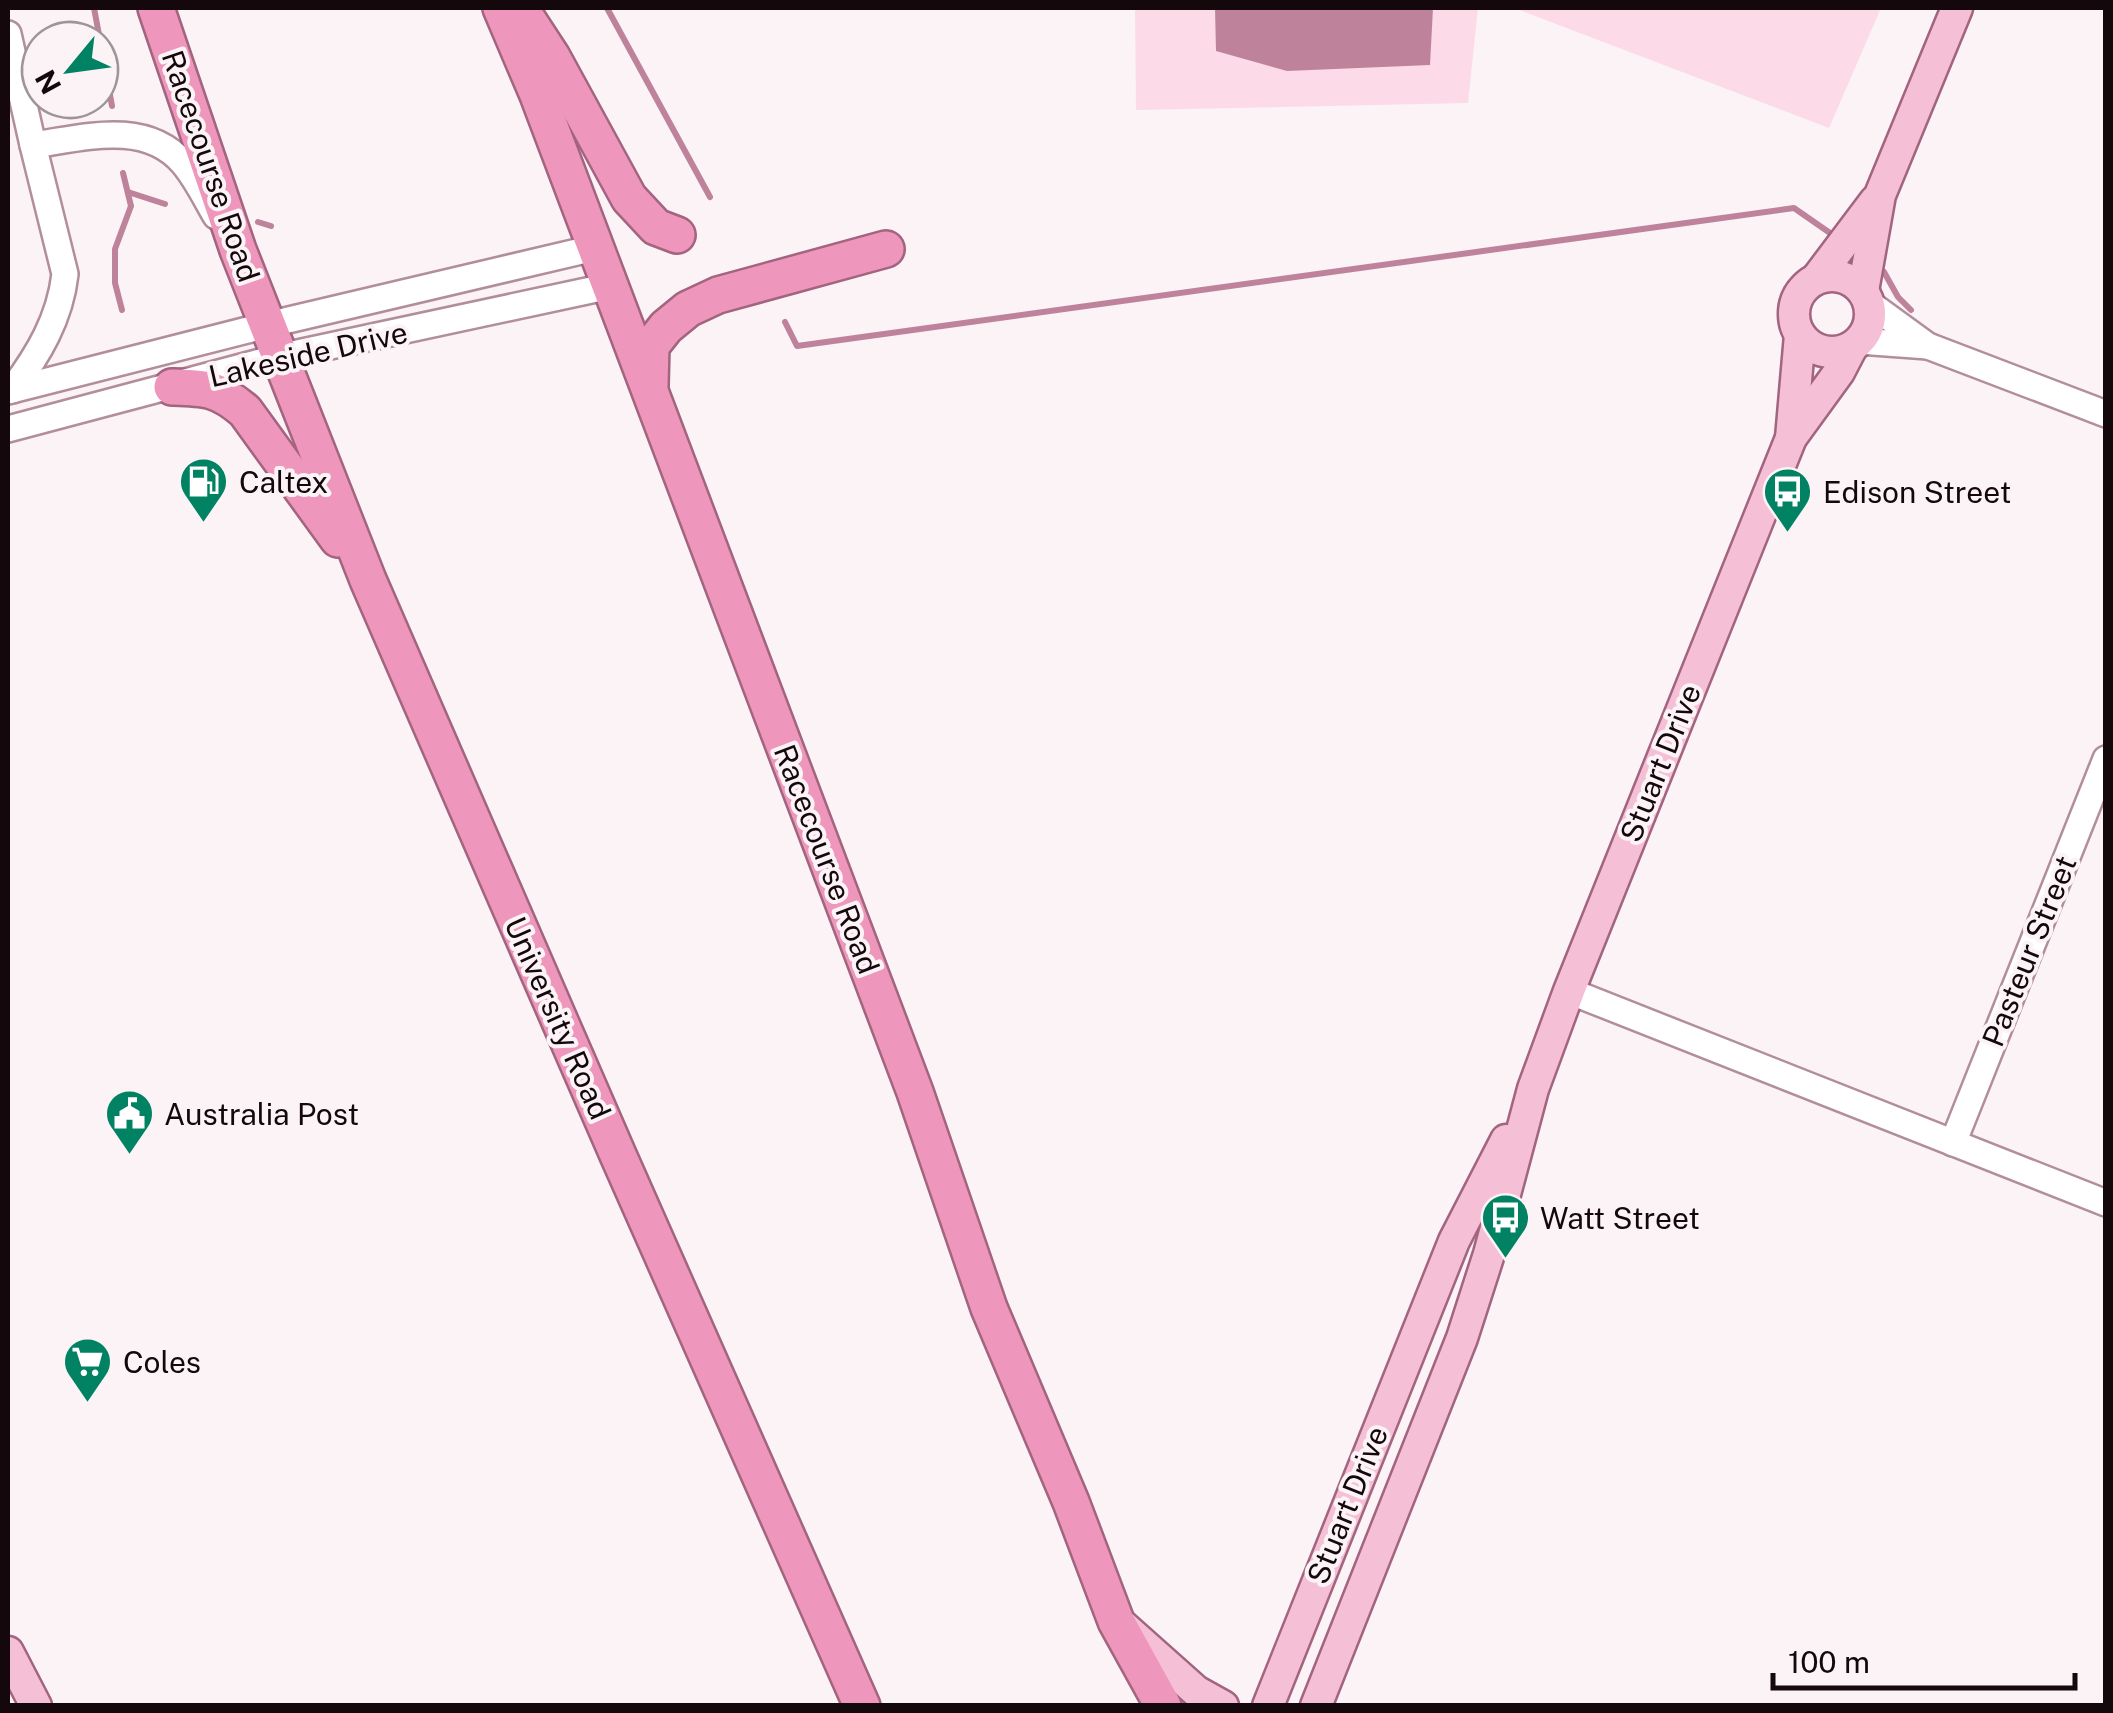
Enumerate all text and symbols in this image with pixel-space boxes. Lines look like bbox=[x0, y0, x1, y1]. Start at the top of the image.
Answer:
north arrow bbox=[20, 20, 120, 120]
street label: Racecourse Road bbox=[155, 46, 267, 286]
text: N bbox=[28, 65, 67, 100]
street label: Lakeside Drive bbox=[205, 314, 411, 394]
fuel station icon: Caltex bbox=[178, 456, 230, 524]
place label: Caltex bbox=[239, 464, 328, 500]
bus stop icon: Edison Street bbox=[1762, 466, 1814, 534]
place label: Edison Street bbox=[1823, 474, 2011, 510]
street label: Stuart Drive bbox=[1612, 679, 1708, 847]
street label: Racecourse Road bbox=[767, 739, 887, 979]
street label: Pasteur Street bbox=[1974, 850, 2084, 1052]
street label: University Road bbox=[497, 911, 619, 1125]
public building icon: Australia Post bbox=[103, 1088, 155, 1156]
place label: Australia Post bbox=[164, 1096, 359, 1132]
bus stop icon: Watt Street bbox=[1479, 1192, 1531, 1260]
place label: Watt Street bbox=[1540, 1200, 1700, 1236]
supermarket icon: Coles bbox=[62, 1336, 114, 1404]
place label: Coles bbox=[123, 1344, 201, 1380]
street label: Stuart Drive bbox=[1299, 1421, 1395, 1589]
scale bar bbox=[1773, 1628, 2076, 1690]
text: 100 m bbox=[1788, 1644, 1870, 1680]

